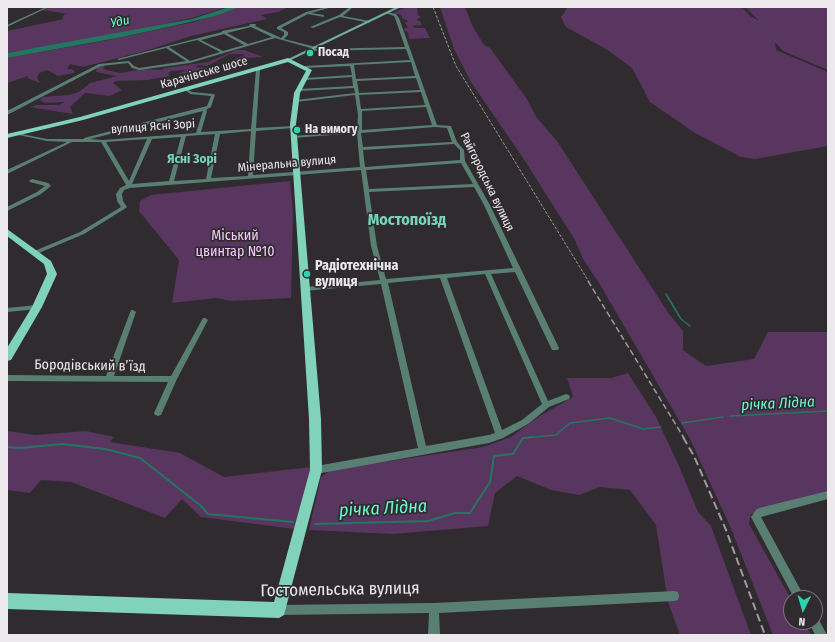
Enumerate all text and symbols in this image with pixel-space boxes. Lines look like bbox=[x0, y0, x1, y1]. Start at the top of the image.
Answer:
water label: Уди bbox=[109, 13, 131, 31]
place label: Посад bbox=[318, 46, 349, 60]
marker: Посад bbox=[305, 48, 315, 58]
street label: Карачівське шосе bbox=[159, 54, 249, 92]
street label: вулиця Ясні Зорі bbox=[111, 117, 195, 137]
place label: На вимогу bbox=[305, 123, 357, 137]
marker: На вимогу bbox=[292, 125, 302, 135]
street label: Райгородська вулиця bbox=[457, 130, 517, 234]
district label: Ясні Зорі bbox=[167, 151, 217, 167]
street label: Мінеральна вулиця bbox=[237, 153, 337, 175]
district label: Мостопоїзд bbox=[368, 211, 446, 231]
park label: Міський цвинтар №10 bbox=[195, 228, 275, 260]
place label: Радіотехнічна вулиця bbox=[315, 258, 398, 290]
marker: Радіотехнічна вулиця bbox=[302, 269, 312, 279]
street label: Бородівський в’їзд bbox=[34, 357, 146, 375]
water label: річка Лідна bbox=[741, 393, 815, 415]
water label: річка Лідна bbox=[338, 496, 428, 522]
street label: Гостомельська вулиця bbox=[260, 578, 420, 602]
north arrow bbox=[783, 590, 823, 630]
text: N bbox=[798, 615, 806, 628]

